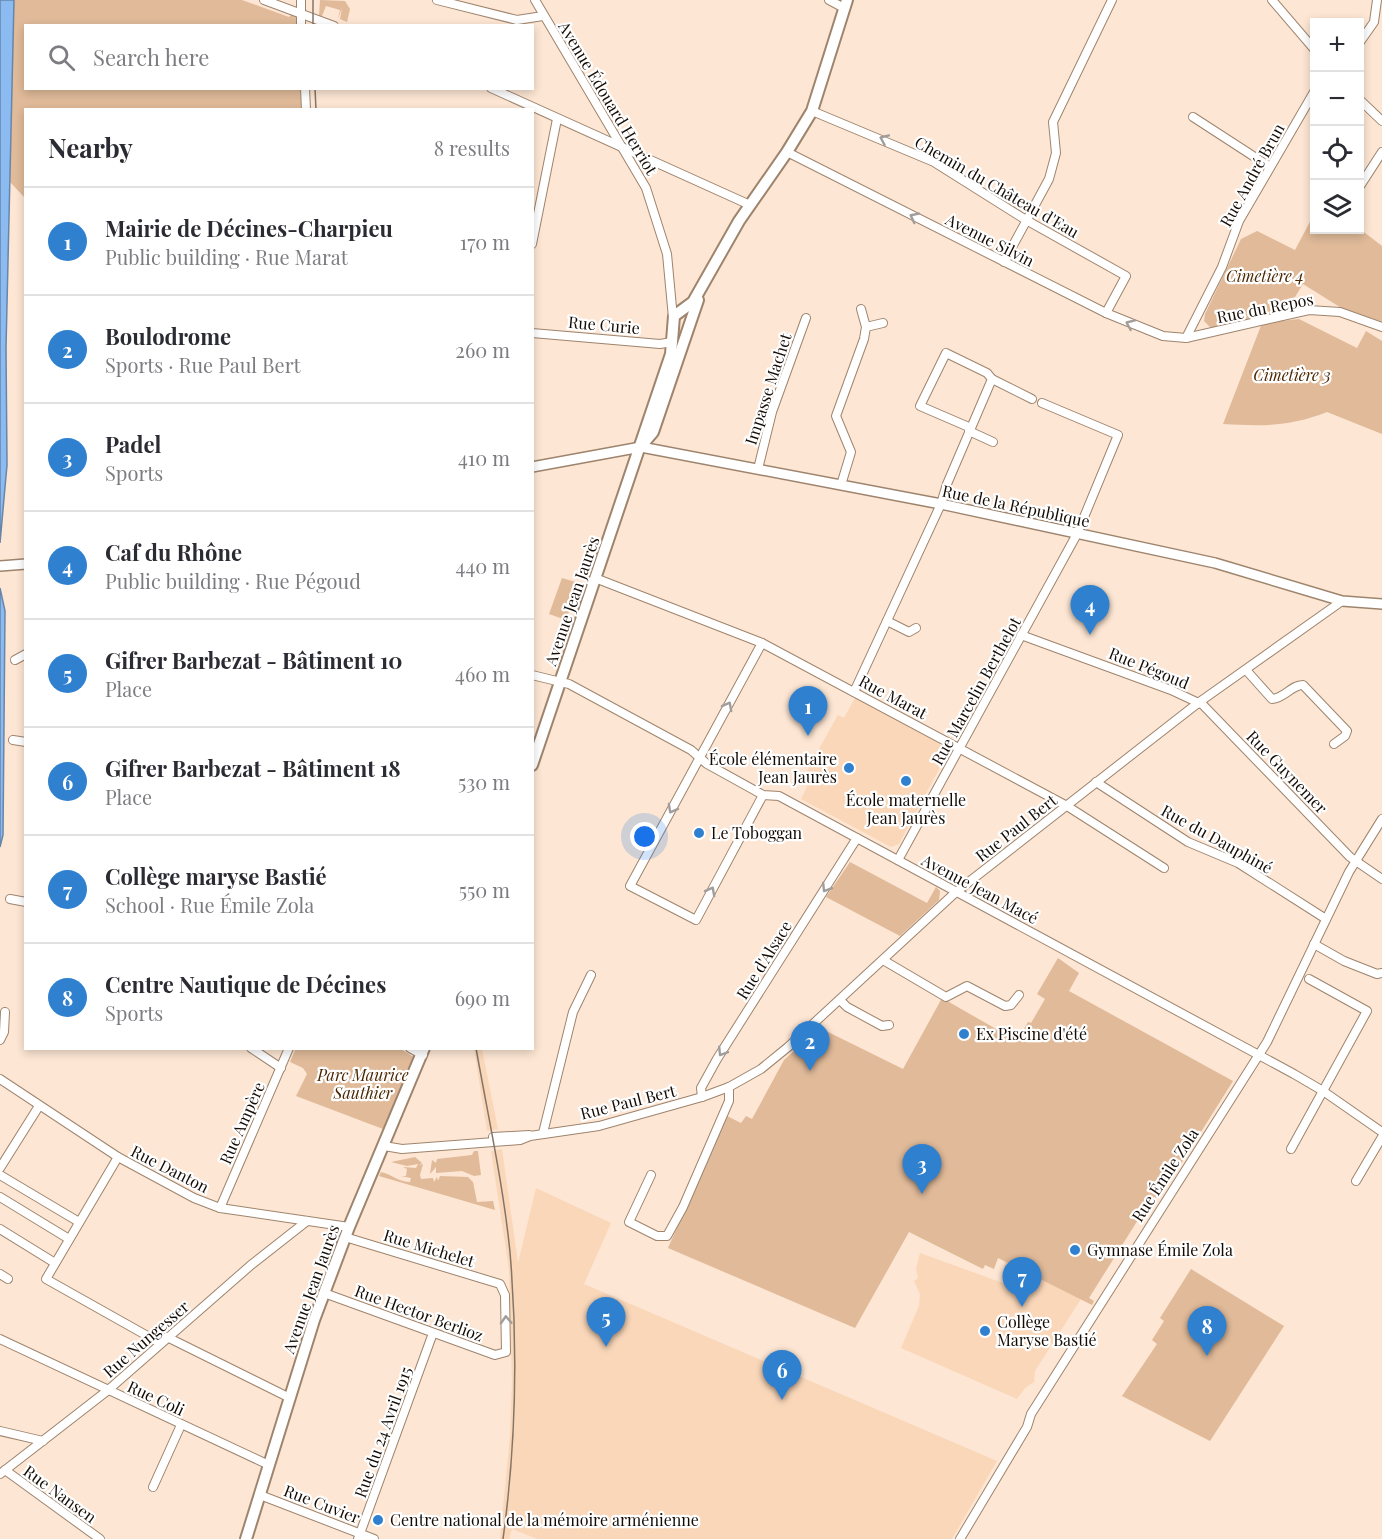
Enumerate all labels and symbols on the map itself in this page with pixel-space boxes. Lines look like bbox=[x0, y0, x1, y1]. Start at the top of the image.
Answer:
street label: Avenue Édouard Herriot bbox=[554, 16, 663, 179]
street label: Rue André Brun bbox=[1215, 119, 1289, 230]
street label: Chemin du Château d'Eau bbox=[911, 131, 1083, 242]
one-way arrow bbox=[879, 135, 890, 147]
street label: Avenue Silvin bbox=[941, 208, 1038, 271]
one-way arrow bbox=[910, 212, 921, 224]
park label: Cimetière 4 bbox=[1226, 265, 1304, 286]
street label: Rue du Repos bbox=[1215, 288, 1315, 327]
street label: Rue Curie bbox=[567, 311, 641, 338]
one-way arrow bbox=[1125, 319, 1136, 331]
street label: Impasse Machet bbox=[740, 330, 796, 447]
park label: Cimetière 3 bbox=[1253, 364, 1331, 385]
street label: Rue de la République bbox=[940, 480, 1092, 531]
street label: Avenue Jean Jaurès bbox=[539, 533, 604, 669]
pin: 4 bbox=[1070, 586, 1110, 635]
street label: Rue Marcelin Berthelot bbox=[926, 613, 1025, 769]
street label: Rue Pégoud bbox=[1106, 642, 1192, 693]
street label: Rue Marat bbox=[855, 670, 931, 723]
pin: 1 bbox=[788, 686, 828, 736]
one-way arrow bbox=[721, 702, 732, 713]
street label: Rue Guynemer bbox=[1242, 726, 1332, 818]
place label: École élémentaire Jean Jaurès bbox=[709, 748, 837, 787]
marker: École élémentaire Jean Jaurès bbox=[842, 761, 856, 775]
marker: École maternelle Jean Jaurès bbox=[899, 774, 913, 788]
place label: École maternelle Jean Jaurès bbox=[846, 789, 966, 828]
street label: Rue Paul Bert bbox=[971, 789, 1061, 866]
street label: Rue du Dauphiné bbox=[1158, 799, 1277, 878]
one-way arrow bbox=[668, 803, 679, 813]
your location bbox=[630, 822, 659, 851]
place label: Le Toboggan bbox=[711, 822, 803, 843]
marker: Le Toboggan bbox=[692, 826, 706, 840]
street label: Avenue Jean Macé bbox=[917, 849, 1042, 928]
one-way arrow bbox=[822, 881, 833, 892]
one-way arrow bbox=[704, 887, 715, 897]
street label: Rue d'Alsace bbox=[731, 916, 796, 1003]
pin: 2 bbox=[790, 1022, 830, 1071]
place label: Ex Piscine d'été bbox=[976, 1023, 1087, 1044]
marker: Ex Piscine d'été bbox=[957, 1027, 971, 1041]
one-way arrow bbox=[718, 1046, 729, 1057]
park label: Parc Maurice Sauthier bbox=[316, 1064, 409, 1103]
street label: Rue Ampère bbox=[214, 1078, 269, 1167]
street label: Rue Paul Bert bbox=[578, 1079, 678, 1124]
street label: Rue Émile Zola bbox=[1127, 1124, 1203, 1226]
street label: Rue Danton bbox=[128, 1140, 213, 1197]
pin: 3 bbox=[902, 1144, 942, 1194]
street label: Avenue Jean Jaurès bbox=[277, 1222, 344, 1357]
street label: Rue Michelet bbox=[381, 1224, 477, 1271]
place label: Gymnase Émile Zola bbox=[1087, 1239, 1233, 1260]
marker: Gymnase Émile Zola bbox=[1068, 1243, 1082, 1257]
pin: 7 bbox=[1002, 1258, 1042, 1307]
street label: Rue Hector Berlioz bbox=[352, 1280, 487, 1346]
street label: Rue Nungesser bbox=[98, 1295, 193, 1382]
pin: 5 bbox=[586, 1298, 626, 1347]
pin: 8 bbox=[1188, 1306, 1226, 1356]
place label: Collège Maryse Bastié bbox=[997, 1311, 1097, 1350]
one-way arrow bbox=[499, 1315, 512, 1324]
marker: Collège Maryse Bastié bbox=[978, 1324, 992, 1338]
pin: 6 bbox=[762, 1350, 802, 1400]
street label: Rue du 24 Avril 1915 bbox=[349, 1363, 416, 1500]
street label: Rue Coli bbox=[124, 1375, 188, 1420]
street label: Rue Nansen bbox=[20, 1460, 101, 1527]
street label: Rue Cuvier bbox=[281, 1479, 363, 1528]
place label: Centre national de la mémoire arménienne bbox=[390, 1509, 699, 1530]
marker: Centre national de la mémoire arménienne bbox=[371, 1513, 385, 1527]

